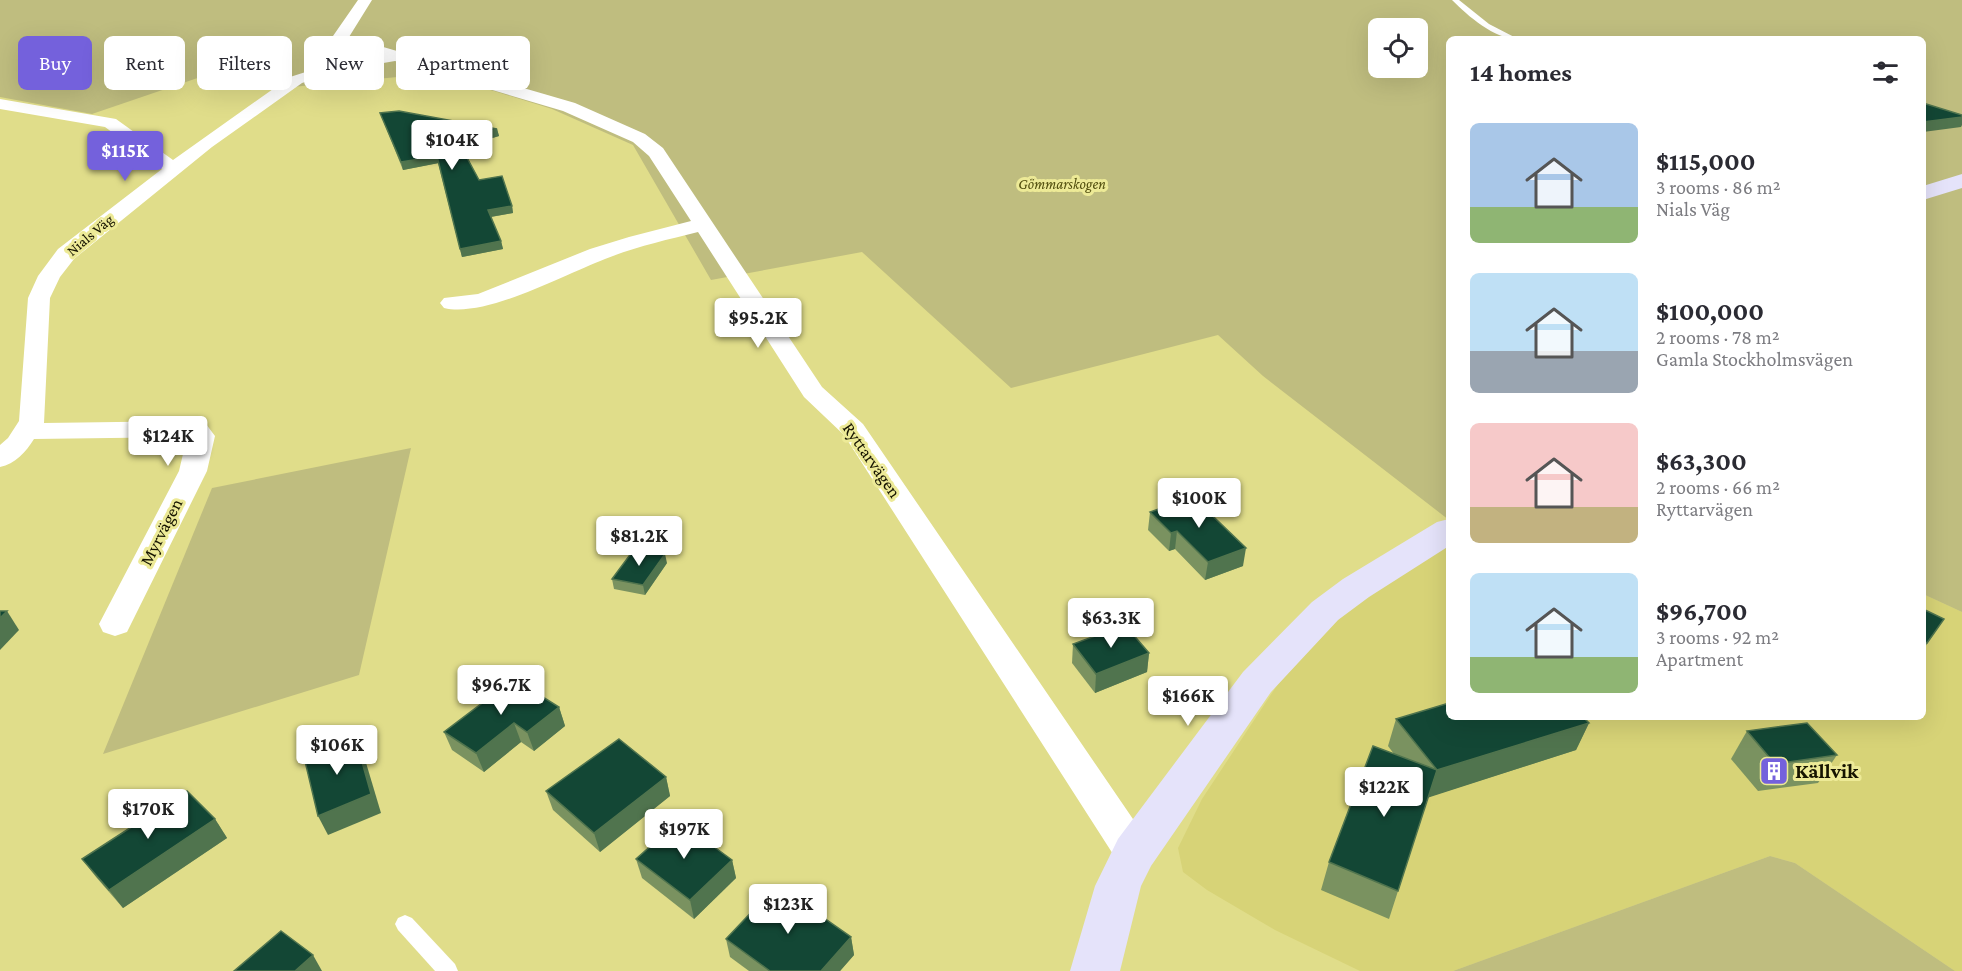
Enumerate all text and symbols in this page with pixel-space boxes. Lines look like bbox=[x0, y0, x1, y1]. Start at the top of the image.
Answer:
map controls bbox=[1368, 18, 1428, 78]
button: locate bbox=[1368, 18, 1428, 78]
chip: Buy bbox=[18, 36, 92, 90]
chip: Rent bbox=[104, 36, 185, 90]
chip: Filters bbox=[197, 36, 292, 90]
chip: New bbox=[304, 36, 384, 90]
chip: Apartment bbox=[396, 36, 530, 90]
icon: filters bbox=[1869, 56, 1902, 89]
text: 14 homes bbox=[1470, 58, 1572, 87]
pin: $104K bbox=[410, 120, 494, 171]
text: $104K bbox=[425, 128, 479, 150]
pin: $115K bbox=[83, 131, 167, 182]
text: $115K bbox=[101, 139, 149, 161]
icon: home bbox=[1518, 147, 1590, 219]
text: $115,000 bbox=[1656, 147, 1756, 176]
park label: Gömmarskogen bbox=[1018, 176, 1106, 193]
text: 3 rooms · 86 m² bbox=[1656, 176, 1781, 198]
text: Nials Väg bbox=[1656, 198, 1730, 220]
street label: Nials Väg bbox=[64, 211, 117, 260]
icon: home bbox=[1518, 297, 1590, 369]
text: $100,000 bbox=[1656, 297, 1764, 326]
pin: $95.2K bbox=[709, 298, 807, 349]
text: $95.2K bbox=[729, 306, 787, 328]
text: 2 rooms · 78 m² bbox=[1656, 326, 1780, 348]
text: Gamla Stockholmsvägen bbox=[1656, 348, 1853, 370]
pin: $124K bbox=[126, 416, 210, 467]
street label: Ryttarvägen bbox=[839, 419, 905, 502]
text: $124K bbox=[142, 424, 194, 446]
icon: home bbox=[1518, 447, 1590, 519]
text: $63,300 bbox=[1656, 447, 1747, 476]
text: 2 rooms · 66 m² bbox=[1656, 476, 1780, 498]
pin: $100K bbox=[1157, 478, 1241, 529]
text: $100K bbox=[1172, 486, 1226, 508]
street label: Myrvägen bbox=[136, 495, 186, 569]
text: Ryttarvägen bbox=[1656, 498, 1753, 520]
pin: $81.2K bbox=[590, 516, 688, 567]
text: $81.2K bbox=[610, 524, 668, 546]
icon: home bbox=[1518, 597, 1590, 669]
text: $96,700 bbox=[1656, 597, 1748, 626]
pin: $63.3K bbox=[1062, 598, 1160, 649]
text: $63.3K bbox=[1082, 606, 1140, 628]
text: 3 rooms · 92 m² bbox=[1656, 626, 1779, 648]
text: Apartment bbox=[1656, 648, 1743, 670]
pin: $96.7K bbox=[452, 665, 550, 716]
text: $96.7K bbox=[471, 673, 531, 695]
pin: $166K bbox=[1146, 676, 1230, 727]
text: $166K bbox=[1162, 684, 1214, 706]
pin: $106K bbox=[295, 725, 379, 776]
text: $106K bbox=[310, 733, 364, 755]
building icon: Källvik bbox=[1758, 755, 1790, 787]
place label: Källvik bbox=[1795, 759, 1859, 783]
pin: $122K bbox=[1342, 767, 1426, 818]
text: $122K bbox=[1359, 775, 1409, 797]
pin: $170K bbox=[106, 789, 190, 840]
text: $170K bbox=[122, 797, 174, 819]
pin: $197K bbox=[642, 809, 726, 860]
text: $197K bbox=[659, 817, 709, 839]
pin: $123K bbox=[746, 884, 830, 935]
text: $123K bbox=[763, 892, 813, 914]

